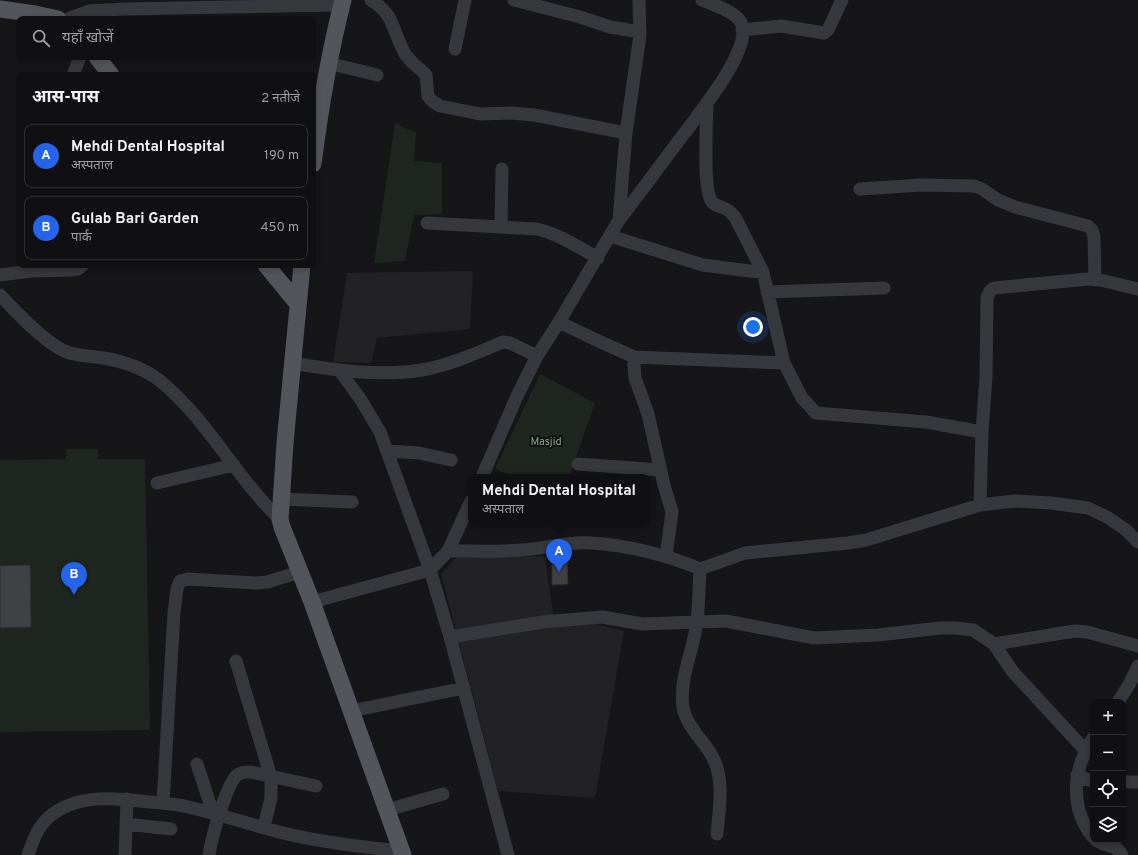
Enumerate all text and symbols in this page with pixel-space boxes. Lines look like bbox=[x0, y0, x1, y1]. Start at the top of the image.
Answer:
search box bbox=[16, 16, 316, 60]
icon: search bbox=[30, 27, 52, 49]
text: यहाँ खोजें bbox=[62, 29, 113, 48]
text: आस-पास bbox=[32, 87, 99, 109]
text: 2 नतीजे bbox=[261, 91, 300, 107]
text: Mehdi Dental Hospital bbox=[71, 138, 225, 157]
text: A bbox=[41, 148, 51, 164]
text: 190 m bbox=[264, 148, 299, 164]
text: अस्पताल bbox=[71, 158, 113, 174]
text: Gulab Bari Garden bbox=[71, 210, 199, 229]
text: B bbox=[42, 220, 50, 236]
text: 450 m bbox=[260, 220, 299, 236]
text: पार्क bbox=[71, 230, 92, 246]
your location bbox=[743, 317, 763, 337]
park label: Masjid bbox=[530, 435, 562, 449]
popup bbox=[468, 474, 650, 526]
text: Mehdi Dental Hospital bbox=[482, 482, 636, 501]
text: अस्पताल bbox=[482, 502, 524, 518]
pin: A bbox=[546, 539, 572, 572]
pin: B bbox=[61, 562, 87, 595]
map controls bbox=[1090, 699, 1126, 843]
button: + bbox=[1090, 699, 1126, 735]
button: − bbox=[1090, 735, 1126, 771]
button: locate bbox=[1090, 771, 1126, 807]
button: layers bbox=[1090, 807, 1126, 843]

